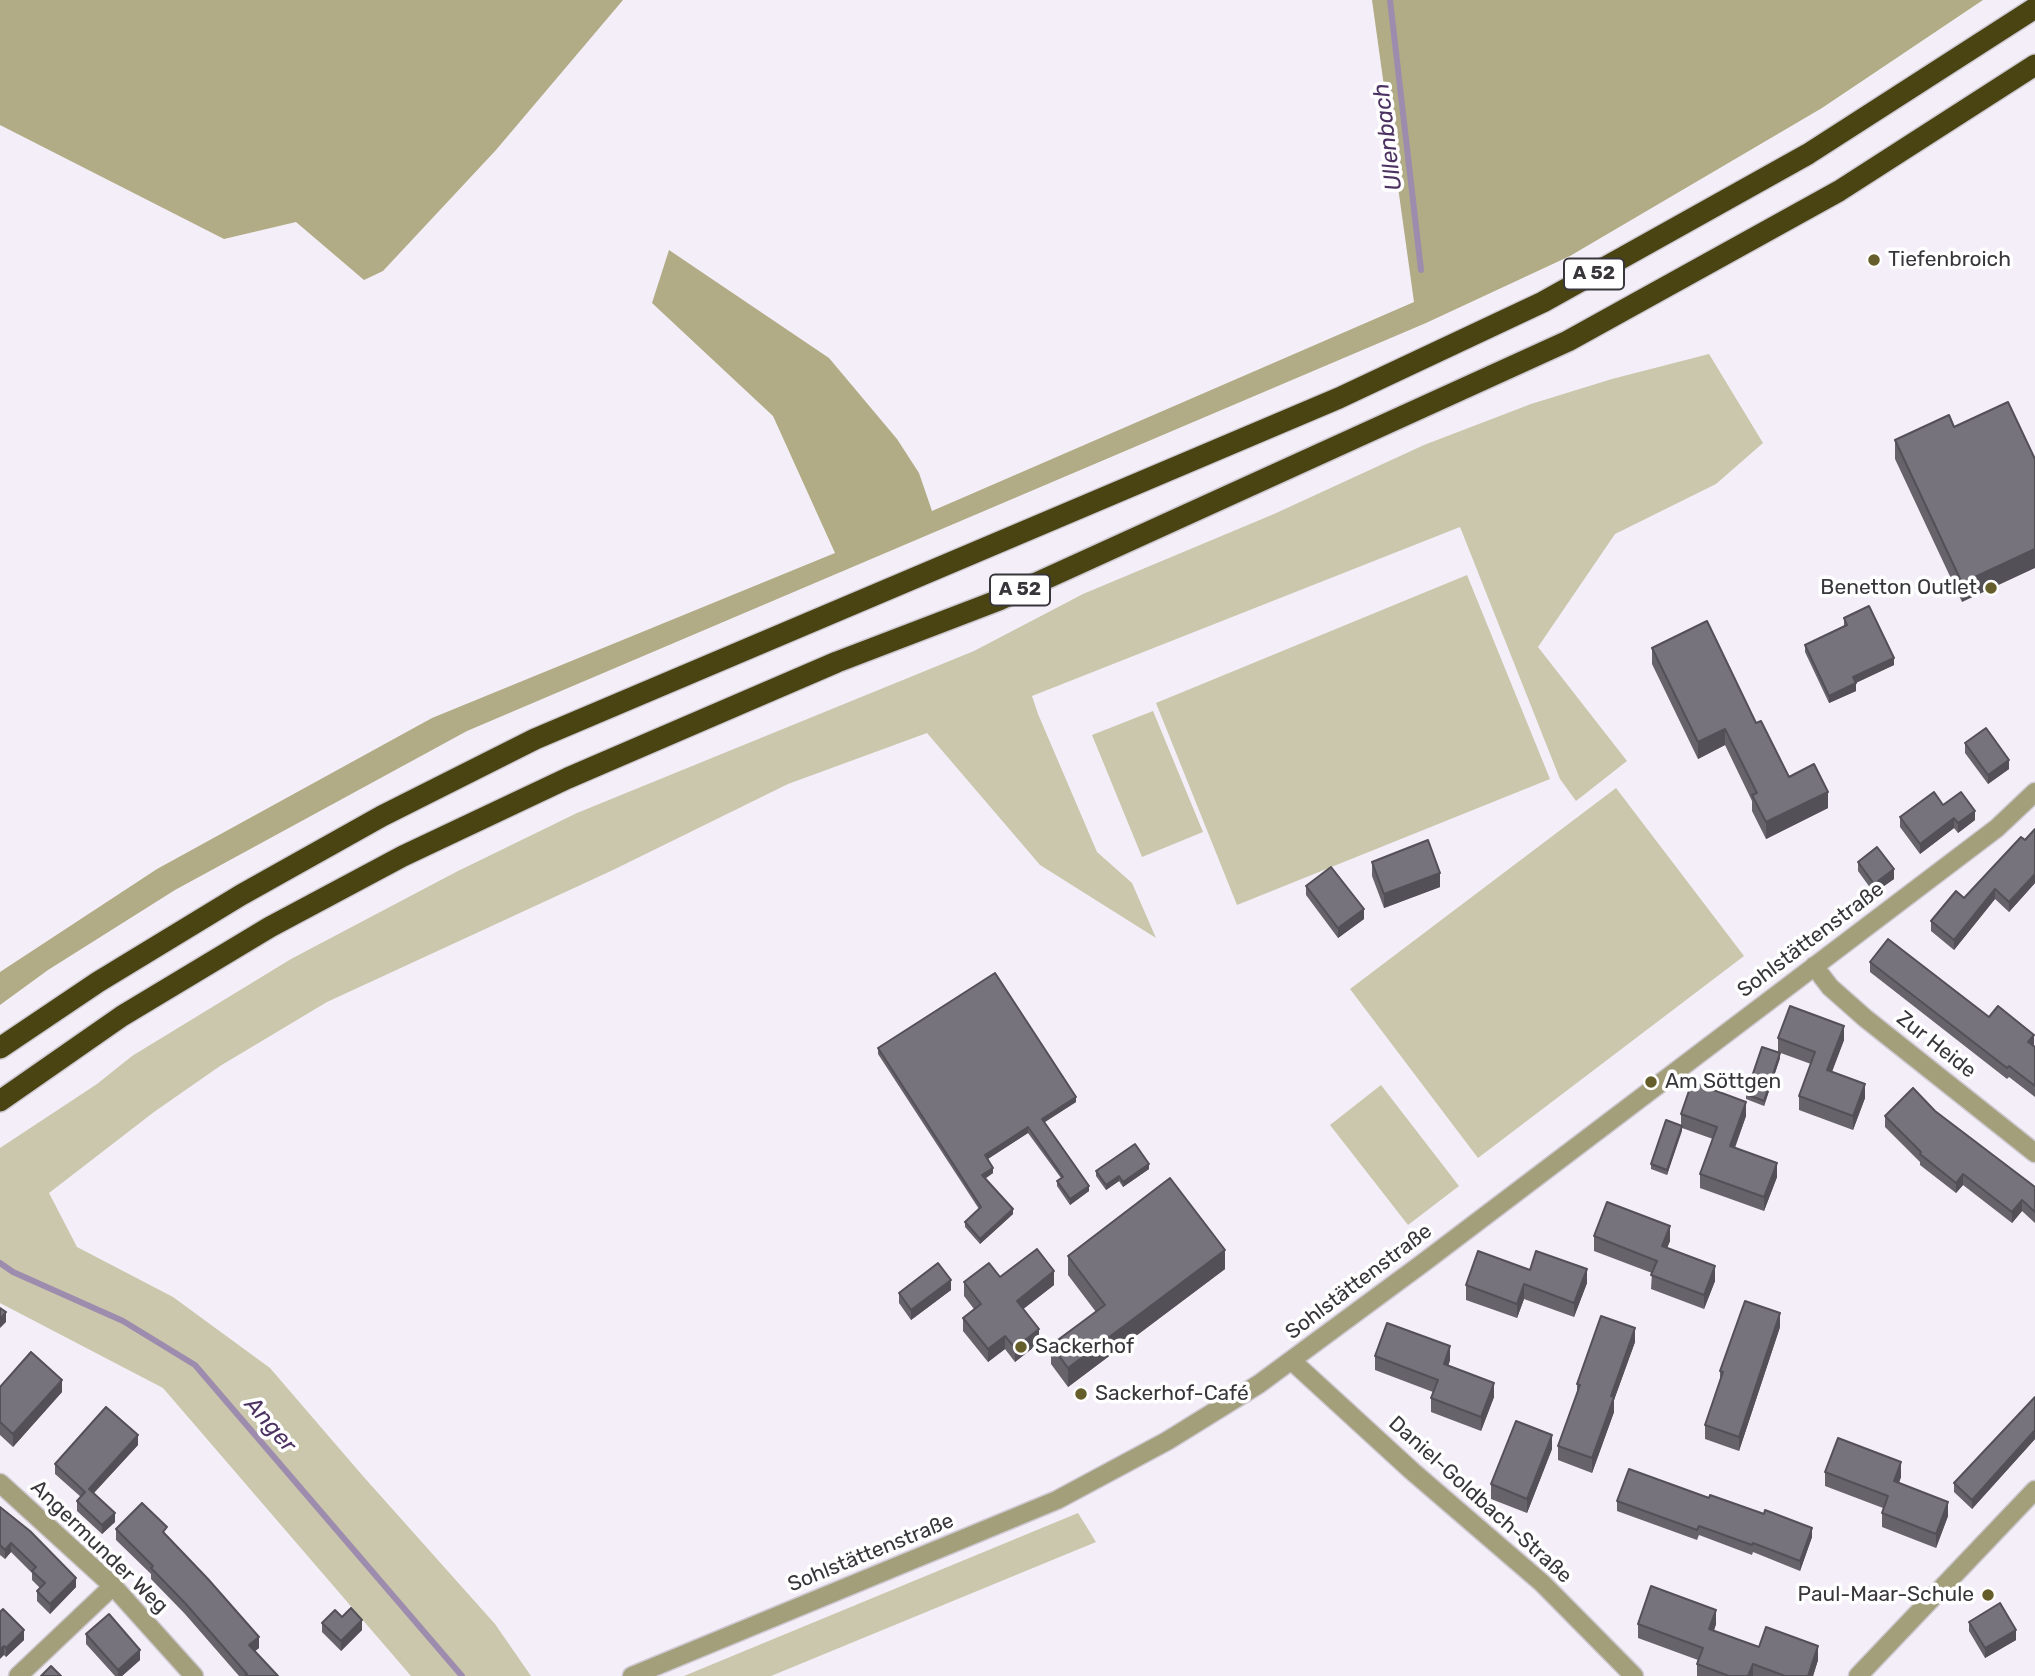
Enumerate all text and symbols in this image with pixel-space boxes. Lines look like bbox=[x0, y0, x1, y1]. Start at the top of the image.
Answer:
water label: Ullenbach bbox=[1368, 82, 1408, 192]
place label: Tiefenbroich bbox=[1888, 247, 2011, 273]
marker: Tiefenbroich bbox=[1866, 252, 1882, 268]
road number: A 52 bbox=[1564, 258, 1624, 290]
road number: A 52 bbox=[990, 575, 1050, 606]
place label: Benetton Outlet bbox=[1820, 575, 1977, 601]
marker: Benetton Outlet bbox=[1983, 580, 1999, 596]
street label: Sohlstättenstraße bbox=[1733, 877, 1889, 1003]
street label: Zur Heide bbox=[1891, 1006, 1981, 1084]
place label: Am Söttgen bbox=[1665, 1069, 1781, 1095]
marker: Am Söttgen bbox=[1643, 1074, 1659, 1090]
street label: Sohlstättenstraße bbox=[1281, 1219, 1437, 1345]
place label: Sackerhof bbox=[1035, 1334, 1134, 1360]
marker: Sackerhof bbox=[1013, 1339, 1029, 1355]
place label: Sackerhof-Café bbox=[1095, 1381, 1249, 1407]
marker: Sackerhof-Café bbox=[1073, 1386, 1089, 1402]
water label: Anger bbox=[238, 1392, 302, 1458]
street label: Daniel-Goldbach-Straße bbox=[1383, 1411, 1577, 1589]
street label: Angermunder Weg bbox=[25, 1475, 173, 1619]
street label: Sohlstättenstraße bbox=[784, 1508, 958, 1598]
place label: Paul-Maar-Schule bbox=[1798, 1582, 1974, 1608]
marker: Paul-Maar-Schule bbox=[1980, 1587, 1996, 1603]

